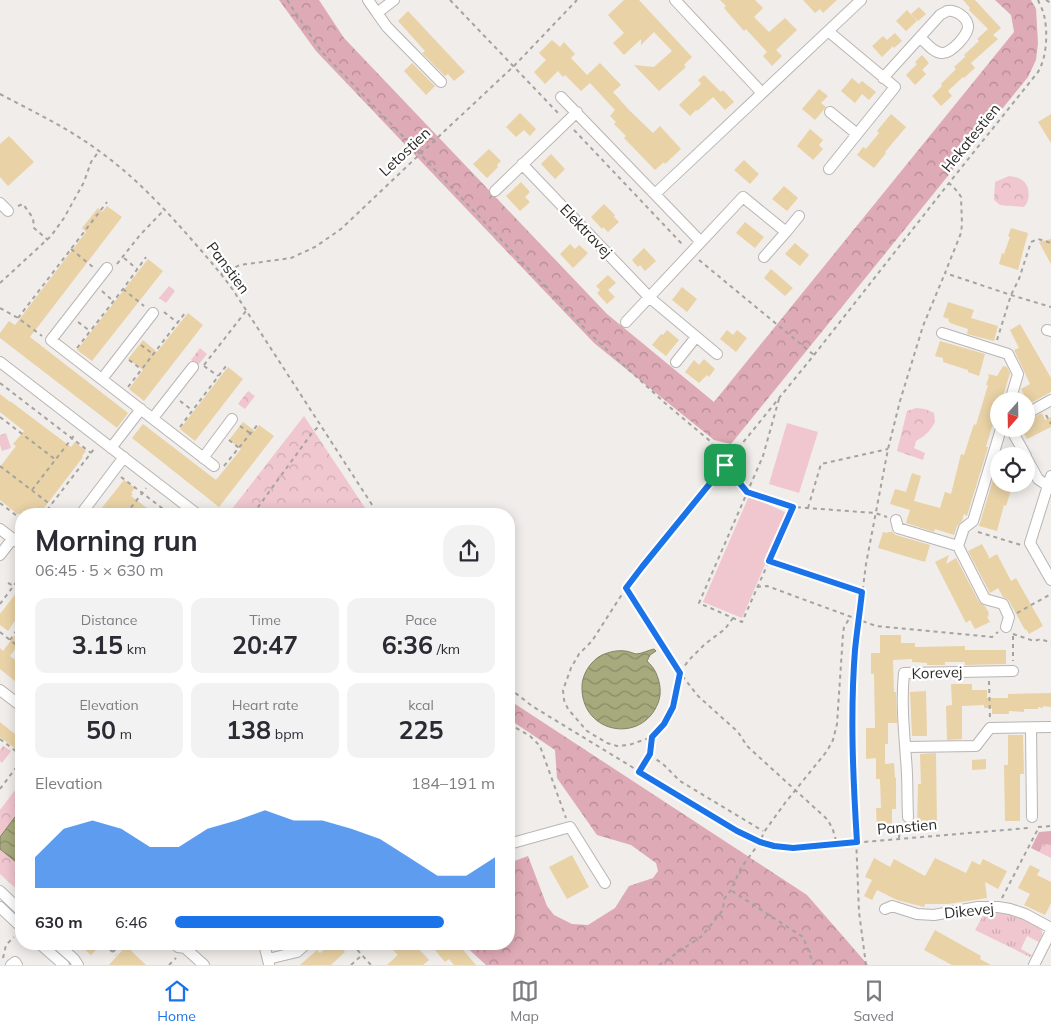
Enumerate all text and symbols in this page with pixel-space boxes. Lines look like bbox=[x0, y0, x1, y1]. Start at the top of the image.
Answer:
street label: Hekatestien bbox=[937, 100, 1004, 176]
street label: Letostien bbox=[375, 123, 434, 180]
street label: Elektravej bbox=[556, 200, 617, 261]
street label: Panstien bbox=[203, 238, 254, 298]
north arrow bbox=[990, 392, 1035, 438]
map controls bbox=[990, 392, 1035, 492]
pin bbox=[704, 444, 746, 486]
button: locate bbox=[990, 447, 1035, 492]
icon: arrive bbox=[711, 451, 739, 479]
text: Morning run bbox=[35, 523, 198, 558]
button: share bbox=[443, 525, 495, 577]
text: 06:45 · 5 × 630 m bbox=[35, 560, 164, 580]
text: Distance bbox=[81, 611, 137, 629]
text: Time bbox=[249, 611, 281, 629]
text: Pace bbox=[405, 611, 437, 629]
text: 3.15 bbox=[72, 629, 123, 660]
text: 20:47 bbox=[232, 629, 298, 660]
text: 6:36 bbox=[382, 629, 433, 660]
text: km bbox=[123, 640, 146, 658]
text: /km bbox=[433, 640, 460, 658]
street label: Korevej bbox=[911, 662, 963, 683]
text: Elevation bbox=[79, 696, 139, 714]
text: Heart rate bbox=[232, 696, 298, 714]
text: kcal bbox=[408, 696, 434, 714]
text: 50 bbox=[86, 714, 116, 745]
text: 138 bbox=[226, 714, 271, 745]
text: 225 bbox=[398, 714, 444, 745]
text: m bbox=[116, 725, 132, 743]
text: bpm bbox=[271, 725, 304, 743]
text: Elevation bbox=[35, 773, 103, 793]
text: 184–191 m bbox=[411, 773, 495, 793]
street label: Panstien bbox=[876, 814, 938, 839]
street label: Dikevej bbox=[943, 898, 995, 923]
text: 630 m bbox=[35, 912, 83, 932]
text: 6:46 bbox=[115, 912, 147, 932]
tab: Home bbox=[157, 977, 196, 1025]
tab: Map bbox=[510, 977, 539, 1025]
tab: Saved bbox=[853, 977, 894, 1025]

